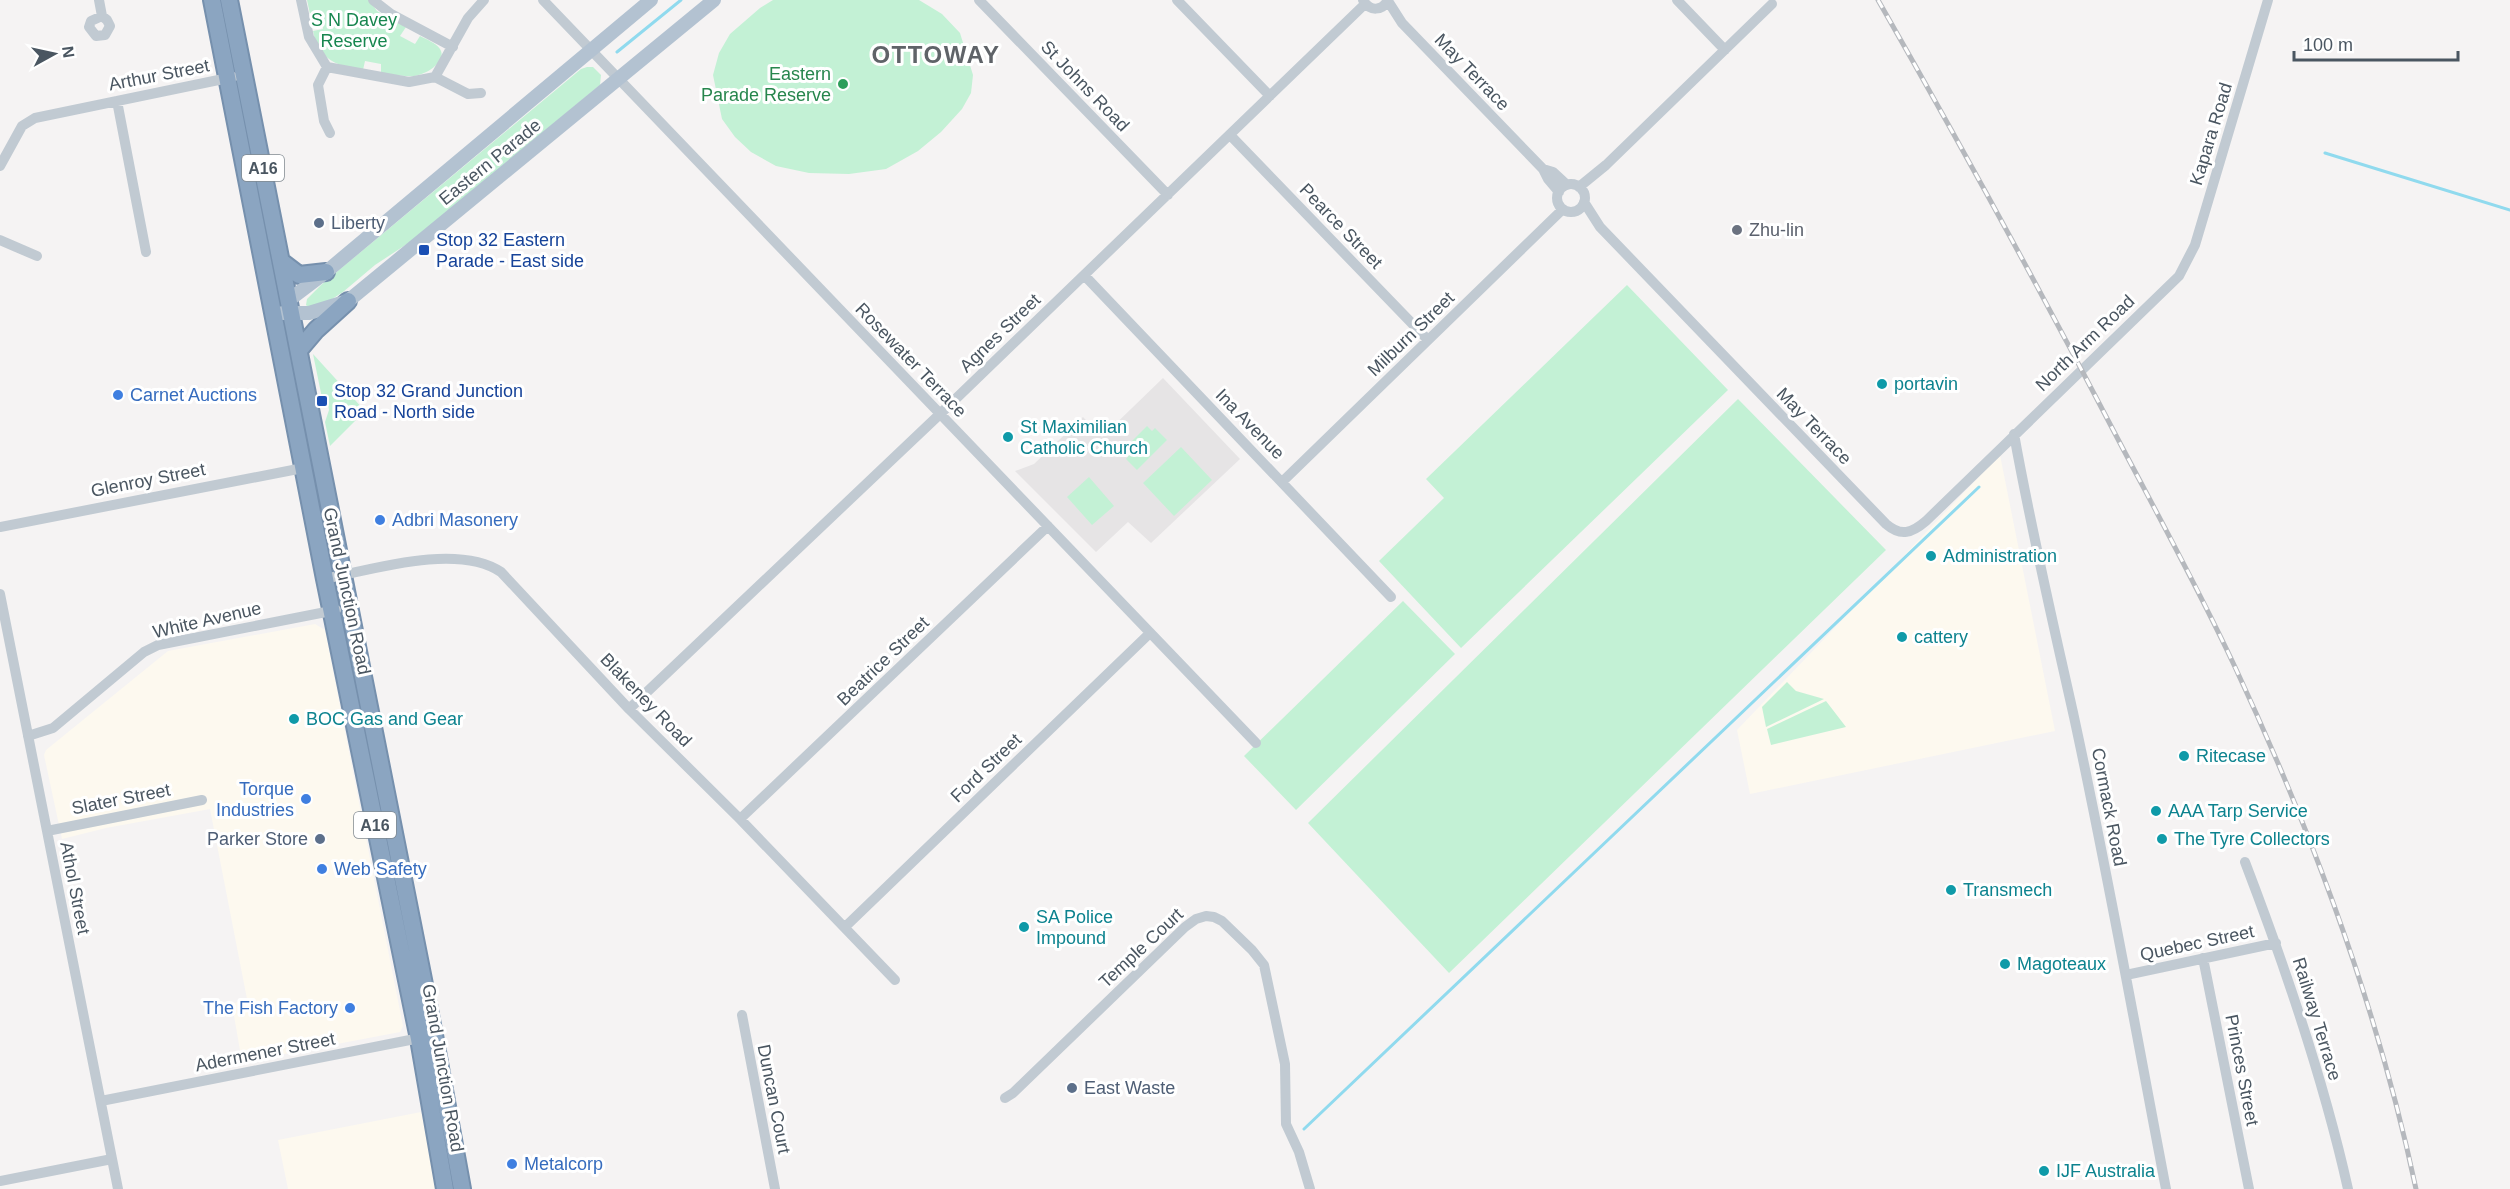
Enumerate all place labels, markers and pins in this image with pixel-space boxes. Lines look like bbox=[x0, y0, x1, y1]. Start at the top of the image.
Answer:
place label: Eastern Parade Reserve bbox=[701, 64, 831, 105]
marker: Eastern Parade Reserve bbox=[836, 77, 850, 91]
place label: Liberty bbox=[331, 213, 385, 233]
marker: Liberty bbox=[312, 216, 326, 230]
place label: Zhu-lin bbox=[1749, 220, 1804, 240]
marker: Zhu-lin bbox=[1730, 223, 1744, 237]
place label: Stop 32 Eastern Parade - East side bbox=[436, 230, 584, 271]
marker: Stop 32 Eastern Parade - East side bbox=[417, 243, 431, 257]
place label: portavin bbox=[1894, 374, 1958, 394]
marker: portavin bbox=[1875, 377, 1889, 391]
place label: Stop 32 Grand Junction Road - North side bbox=[334, 381, 523, 422]
place label: Carnet Auctions bbox=[130, 385, 257, 405]
marker: Carnet Auctions bbox=[111, 388, 125, 402]
marker: Stop 32 Grand Junction Road - North side bbox=[315, 394, 329, 408]
place label: St Maximilian Catholic Church bbox=[1020, 417, 1148, 458]
marker: St Maximilian Catholic Church bbox=[1001, 430, 1015, 444]
place label: Adbri Masonery bbox=[392, 510, 518, 530]
marker: Adbri Masonery bbox=[373, 513, 387, 527]
place label: Administration bbox=[1943, 546, 2057, 566]
marker: Administration bbox=[1924, 549, 1938, 563]
place label: cattery bbox=[1914, 627, 1968, 647]
marker: cattery bbox=[1895, 630, 1909, 644]
place label: BOC Gas and Gear bbox=[306, 709, 463, 729]
marker: BOC Gas and Gear bbox=[287, 712, 301, 726]
place label: Ritecase bbox=[2196, 746, 2266, 766]
marker: Ritecase bbox=[2177, 749, 2191, 763]
place label: Torque Industries bbox=[216, 779, 294, 820]
marker: Torque Industries bbox=[299, 792, 313, 806]
place label: AAA Tarp Service bbox=[2168, 801, 2308, 821]
marker: AAA Tarp Service bbox=[2149, 804, 2163, 818]
place label: Parker Store bbox=[207, 829, 308, 849]
place label: The Tyre Collectors bbox=[2174, 829, 2330, 849]
marker: Parker Store bbox=[313, 832, 327, 846]
marker: The Tyre Collectors bbox=[2155, 832, 2169, 846]
place label: Web Safety bbox=[334, 859, 427, 879]
marker: Web Safety bbox=[315, 862, 329, 876]
place label: Transmech bbox=[1963, 880, 2052, 900]
marker: Transmech bbox=[1944, 883, 1958, 897]
place label: SA Police Impound bbox=[1036, 907, 1113, 948]
marker: SA Police Impound bbox=[1017, 920, 1031, 934]
place label: Magoteaux bbox=[2017, 954, 2106, 974]
marker: Magoteaux bbox=[1998, 957, 2012, 971]
place label: The Fish Factory bbox=[203, 998, 338, 1018]
marker: The Fish Factory bbox=[343, 1001, 357, 1015]
place label: East Waste bbox=[1084, 1078, 1175, 1098]
marker: East Waste bbox=[1065, 1081, 1079, 1095]
place label: Metalcorp bbox=[524, 1154, 603, 1174]
marker: Metalcorp bbox=[505, 1157, 519, 1171]
place label: IJF Australia bbox=[2056, 1161, 2156, 1181]
marker: IJF Australia bbox=[2037, 1164, 2051, 1178]

